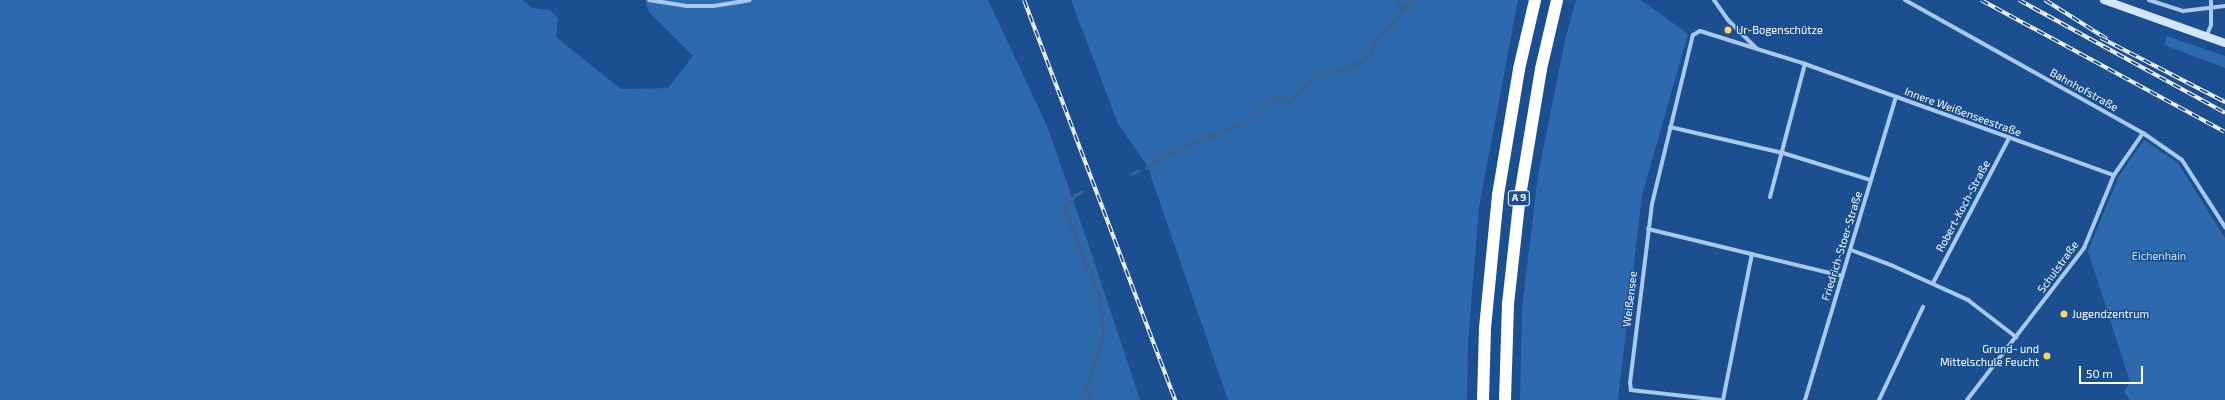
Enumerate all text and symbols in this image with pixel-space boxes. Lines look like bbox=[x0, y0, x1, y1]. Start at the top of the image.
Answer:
place label: Ur-Bogenschütze bbox=[1736, 23, 1823, 37]
marker: Ur-Bogenschütze bbox=[1723, 25, 1733, 35]
street label: Bahnhofstraße bbox=[2048, 66, 2120, 114]
street label: Innere Weißenseestraße bbox=[1903, 85, 2023, 139]
street label: Robert-Koch-Straße bbox=[1933, 158, 1993, 254]
road number: A 9 bbox=[1507, 190, 1531, 206]
street label: Friedrich-Stoer-Straße bbox=[1819, 190, 1865, 302]
street label: Schulstraße bbox=[2035, 238, 2081, 296]
park label: Eichenhain bbox=[2132, 249, 2186, 263]
street label: Weißensee bbox=[1620, 270, 1640, 328]
place label: Jugendzentrum bbox=[2072, 307, 2149, 321]
marker: Jugendzentrum bbox=[2059, 309, 2069, 319]
place label: Grund- und Mittelschule Feucht bbox=[1940, 343, 2039, 369]
marker: Grund- und Mittelschule Feucht bbox=[2042, 351, 2052, 361]
scale bar bbox=[2081, 358, 2145, 384]
text: 50 m bbox=[2086, 366, 2113, 380]

